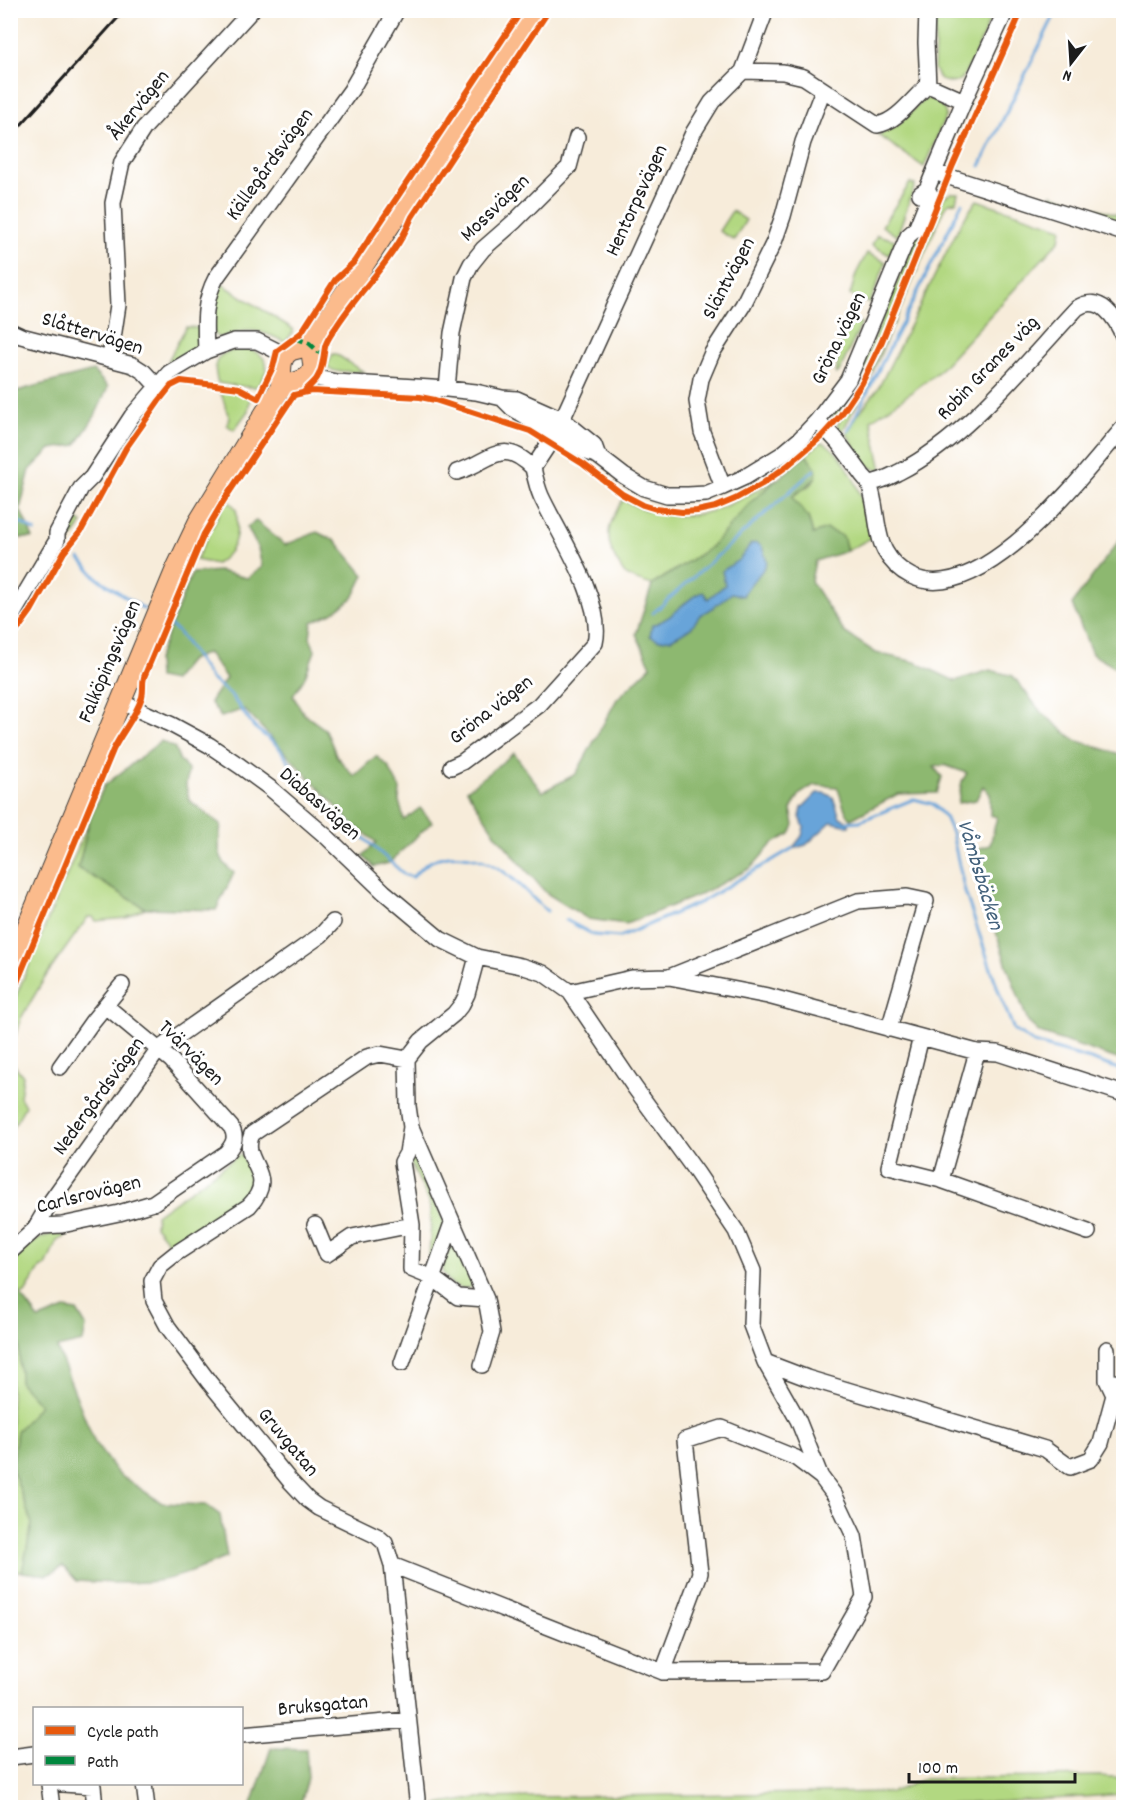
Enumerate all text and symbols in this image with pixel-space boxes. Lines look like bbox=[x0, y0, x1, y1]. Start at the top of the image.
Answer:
north arrow bbox=[1041, 33, 1101, 93]
text: N bbox=[1060, 63, 1074, 87]
street label: Åkervägen bbox=[102, 64, 178, 148]
street label: Källegårdsvägen bbox=[220, 102, 322, 228]
street label: Hentorpsvägen bbox=[599, 140, 677, 262]
street label: Mossvägen bbox=[454, 168, 538, 250]
street label: Släntvägen bbox=[696, 232, 764, 326]
street label: Gröna vägen bbox=[805, 288, 875, 390]
street label: Slåttervägen bbox=[38, 305, 146, 365]
street label: Robin Granes väg bbox=[931, 310, 1047, 428]
street label: Falköpingsvägen bbox=[72, 596, 150, 728]
street label: Gröna vägen bbox=[444, 669, 540, 753]
street label: Diabasvägen bbox=[272, 761, 366, 849]
water label: Våmbsbäcken bbox=[948, 816, 1011, 935]
street label: Tvärvägen bbox=[150, 1014, 230, 1094]
street label: Nedergårdsvägen bbox=[47, 1032, 153, 1162]
street label: Carlsrovägen bbox=[34, 1169, 144, 1223]
street label: Gruvgatan bbox=[249, 1402, 325, 1484]
street label: Bruksgatan bbox=[277, 1688, 369, 1726]
legend bbox=[33, 1707, 243, 1785]
text: Cycle path bbox=[87, 1721, 158, 1746]
scale bar bbox=[909, 1746, 1076, 1784]
text: Path bbox=[87, 1751, 119, 1776]
text: 100 m bbox=[918, 1757, 958, 1782]

